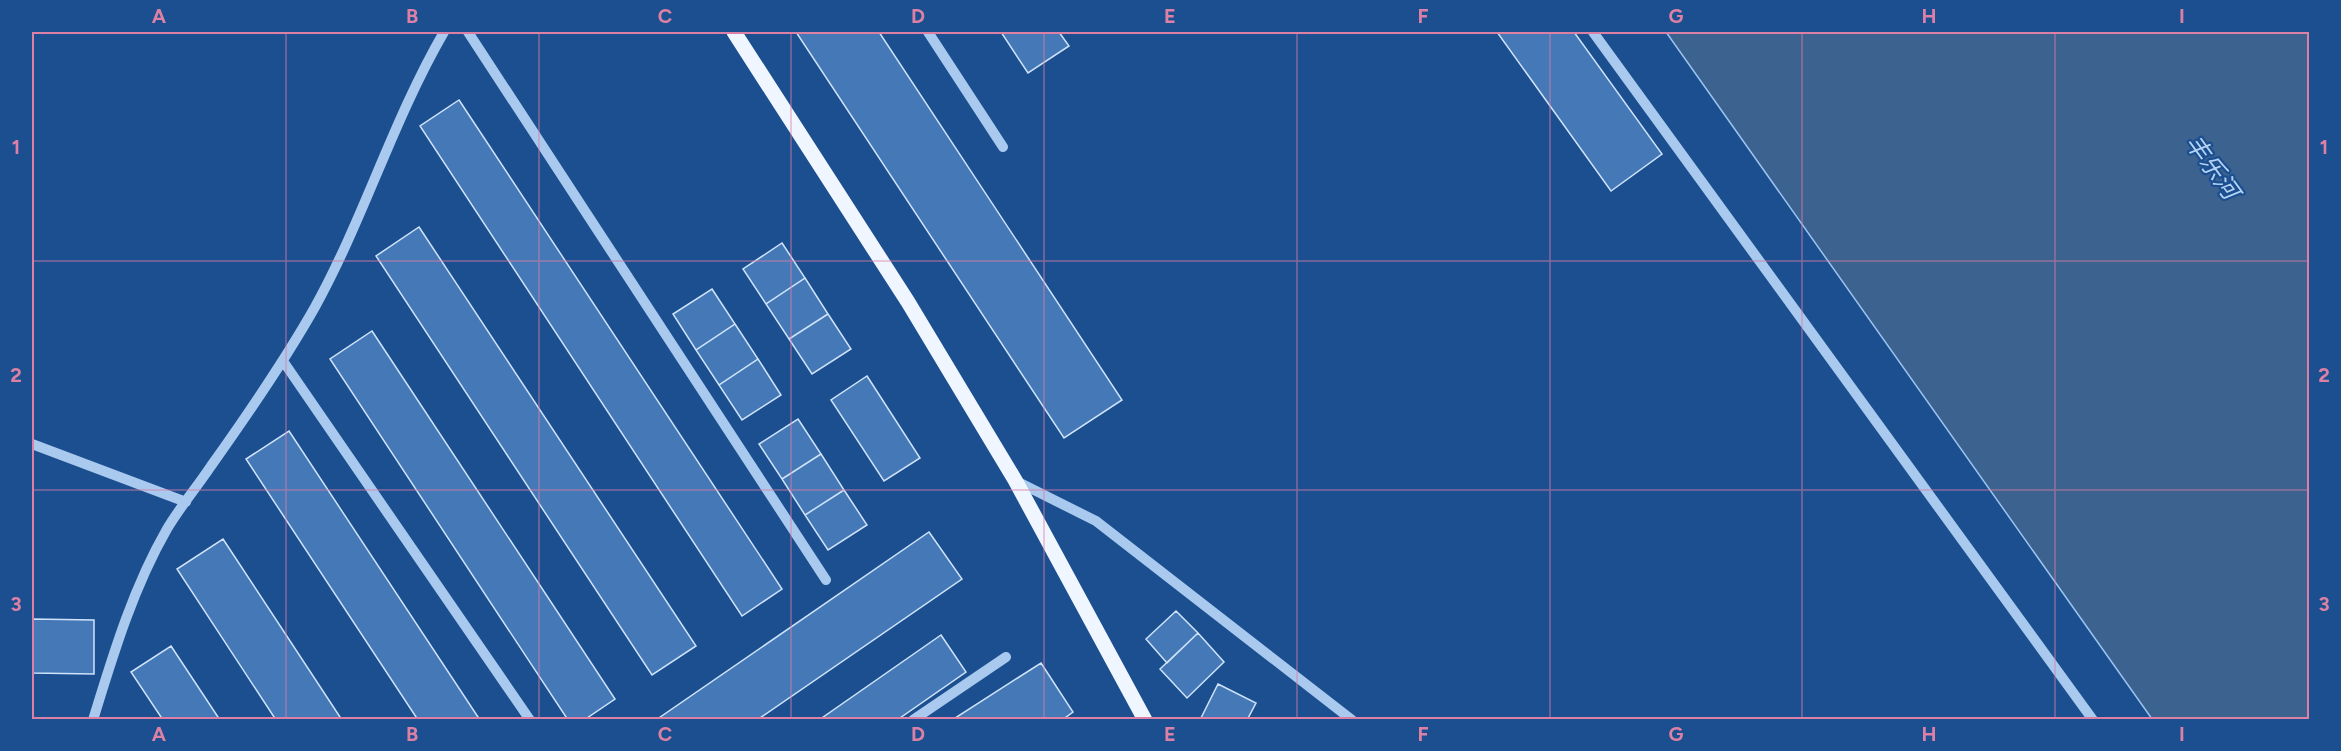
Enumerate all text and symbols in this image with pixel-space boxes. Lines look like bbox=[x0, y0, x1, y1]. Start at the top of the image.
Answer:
text: A bbox=[152, 4, 167, 28]
text: B bbox=[406, 4, 418, 28]
text: C bbox=[658, 4, 672, 28]
text: D bbox=[911, 4, 925, 28]
text: E bbox=[1164, 4, 1176, 28]
text: F bbox=[1417, 4, 1429, 28]
text: G bbox=[1669, 4, 1684, 28]
text: H bbox=[1922, 4, 1937, 28]
text: I bbox=[2179, 4, 2185, 28]
water label: 丰乐河 bbox=[2180, 129, 2248, 208]
text: 1 bbox=[12, 135, 20, 159]
text: 1 bbox=[2320, 135, 2328, 159]
text: 2 bbox=[10, 363, 22, 387]
text: 2 bbox=[2318, 363, 2330, 387]
text: 3 bbox=[10, 592, 22, 616]
text: 3 bbox=[2318, 592, 2330, 616]
text: A bbox=[152, 722, 167, 746]
text: B bbox=[406, 722, 418, 746]
text: C bbox=[658, 722, 672, 746]
text: D bbox=[911, 722, 925, 746]
text: E bbox=[1164, 722, 1176, 746]
text: F bbox=[1417, 722, 1429, 746]
text: G bbox=[1669, 722, 1684, 746]
text: H bbox=[1922, 722, 1937, 746]
text: I bbox=[2179, 722, 2185, 746]

